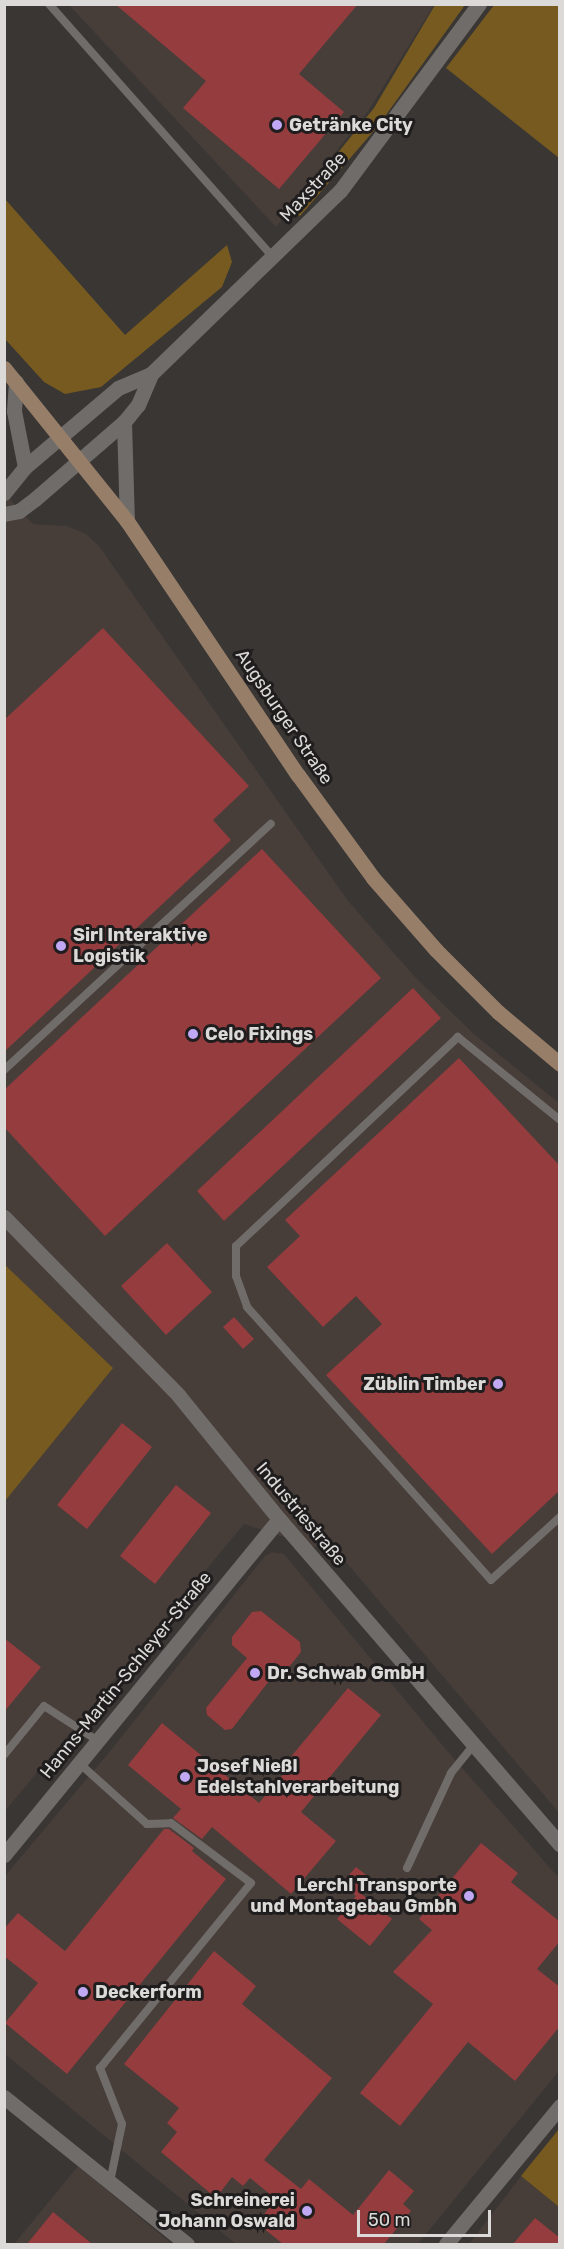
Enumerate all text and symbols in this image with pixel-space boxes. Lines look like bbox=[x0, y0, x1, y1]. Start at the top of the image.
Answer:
place label: Getränke City bbox=[289, 114, 413, 136]
marker: Getränke City bbox=[270, 118, 284, 132]
street label: Maxstraße bbox=[275, 148, 351, 226]
street label: Augsburger Straße bbox=[231, 645, 337, 789]
place label: Sirl Interaktive Logistik bbox=[73, 925, 207, 968]
marker: Sirl Interaktive Logistik bbox=[54, 939, 68, 953]
place label: Celo Fixings bbox=[205, 1023, 313, 1045]
marker: Celo Fixings bbox=[186, 1027, 200, 1041]
place label: Züblin Timber bbox=[363, 1373, 486, 1395]
marker: Züblin Timber bbox=[491, 1377, 505, 1391]
street label: Industriestraße bbox=[251, 1458, 351, 1570]
street label: Hanns-Martin-Schleyer-Straße bbox=[36, 1567, 216, 1783]
place label: Dr. Schwab GmbH bbox=[267, 1662, 425, 1684]
marker: Dr. Schwab GmbH bbox=[248, 1666, 262, 1680]
place label: Josef Nießl Edelstahlverarbeitung bbox=[197, 1756, 399, 1798]
marker: Josef Nießl Edelstahlverarbeitung bbox=[178, 1770, 192, 1784]
place label: Lerchl Transporte und Montagebau Gmbh bbox=[250, 1875, 457, 1918]
marker: Lerchl Transporte und Montagebau Gmbh bbox=[462, 1889, 476, 1903]
place label: Deckerform bbox=[95, 1981, 202, 2003]
marker: Deckerform bbox=[76, 1985, 90, 1999]
place label: Schreinerei Johann Oswald bbox=[158, 2190, 295, 2232]
scale bar bbox=[360, 2198, 494, 2236]
marker: Schreinerei Johann Oswald bbox=[300, 2204, 314, 2218]
text: 50 m bbox=[368, 2209, 411, 2231]

